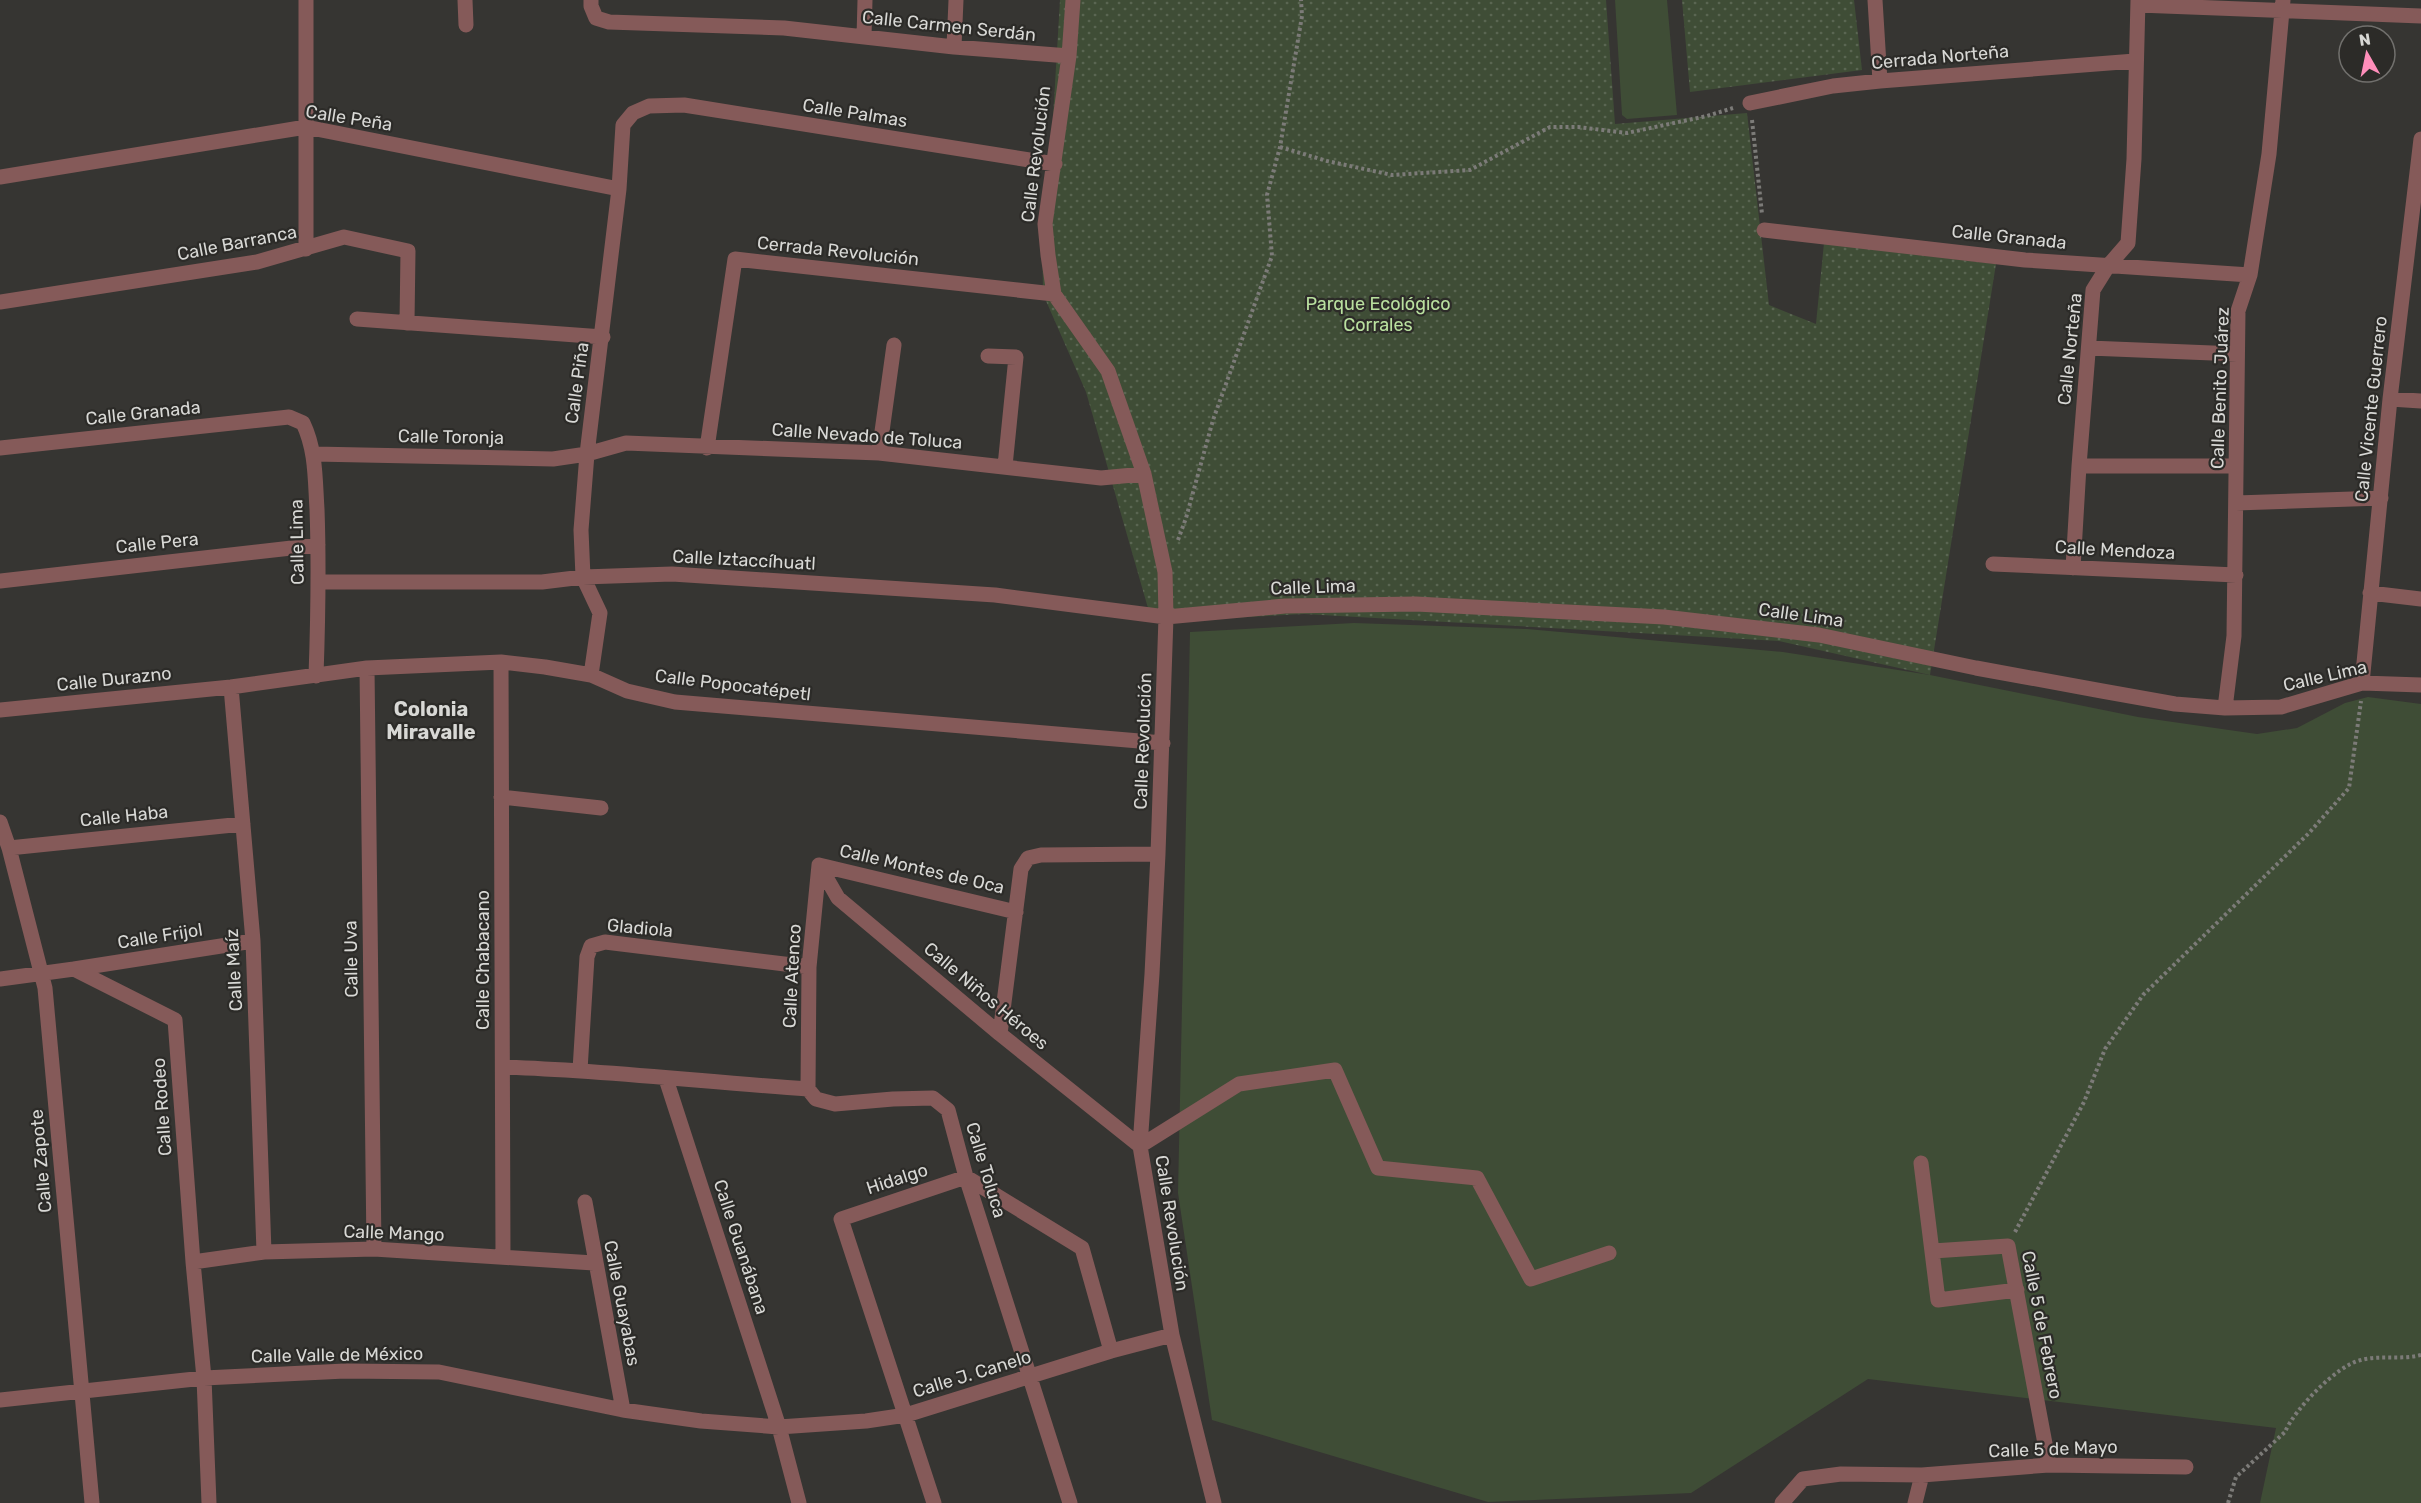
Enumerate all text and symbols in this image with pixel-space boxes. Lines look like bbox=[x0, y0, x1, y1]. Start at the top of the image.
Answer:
street label: Calle Carmen Serdán bbox=[861, 6, 1037, 46]
north arrow bbox=[2337, 24, 2397, 84]
text: N bbox=[2358, 29, 2372, 50]
street label: Cerrada Norteña bbox=[1870, 40, 2010, 74]
street label: Calle Revolución bbox=[1017, 85, 1055, 223]
street label: Calle Palmas bbox=[801, 94, 909, 132]
street label: Calle Peña bbox=[304, 100, 394, 136]
street label: Calle Granada bbox=[1950, 220, 2068, 254]
street label: Calle Barranca bbox=[175, 221, 299, 265]
street label: Cerrada Revolución bbox=[756, 232, 920, 270]
street label: Calle Norteña bbox=[2053, 292, 2087, 406]
park label: Parque Ecológico Corrales bbox=[1305, 293, 1451, 336]
street label: Calle Benito Juárez bbox=[2206, 307, 2234, 469]
street label: Calle Vicente Guerrero bbox=[2350, 315, 2392, 503]
street label: Calle Piña bbox=[560, 341, 594, 425]
street label: Calle Granada bbox=[84, 396, 202, 430]
street label: Calle Nevado de Toluca bbox=[771, 418, 963, 454]
street label: Calle Toronja bbox=[398, 425, 504, 449]
street label: Calle Lima bbox=[285, 499, 309, 585]
street label: Calle Pera bbox=[114, 528, 200, 558]
street label: Calle Mendoza bbox=[2054, 536, 2176, 564]
street label: Calle Iztaccíhuatl bbox=[672, 545, 816, 575]
street label: Calle Lima bbox=[1270, 575, 1356, 599]
street label: Calle Lima bbox=[1757, 598, 1845, 632]
street label: Calle Lima bbox=[2281, 656, 2369, 696]
street label: Calle Durazno bbox=[55, 662, 173, 696]
street label: Calle Popocatépetl bbox=[654, 665, 812, 705]
street label: Calle Revolución bbox=[1130, 672, 1156, 810]
district label: Colonia Miravalle bbox=[386, 697, 476, 744]
street label: Calle Haba bbox=[79, 800, 169, 832]
street label: Calle Montes de Oca bbox=[837, 839, 1007, 899]
street label: Calle Chabacano bbox=[472, 890, 494, 1030]
street label: Gladiola bbox=[606, 914, 674, 942]
street label: Calle Frijol bbox=[116, 918, 204, 954]
street label: Calle Uva bbox=[339, 920, 363, 998]
street label: Calle Atenco bbox=[778, 923, 806, 1029]
street label: Calle Maíz bbox=[221, 928, 247, 1012]
street label: Calle Niños Héroes bbox=[919, 937, 1053, 1055]
street label: Calle Rodeo bbox=[148, 1057, 176, 1157]
street label: Calle Zapote bbox=[26, 1108, 56, 1214]
street label: Calle Toluca bbox=[961, 1120, 1011, 1220]
street label: Calle Revolución bbox=[1150, 1153, 1194, 1293]
street label: Hidalgo bbox=[863, 1159, 931, 1199]
street label: Calle Guanábana bbox=[709, 1177, 773, 1317]
street label: Calle Mango bbox=[343, 1220, 445, 1246]
street label: Calle Guayabas bbox=[599, 1238, 645, 1368]
street label: Calle 5 de Febrero bbox=[2017, 1249, 2067, 1401]
street label: Calle Valle de México bbox=[251, 1342, 423, 1368]
street label: Calle J. Canelo bbox=[910, 1346, 1034, 1402]
street label: Calle 5 de Mayo bbox=[1988, 1436, 2118, 1462]

